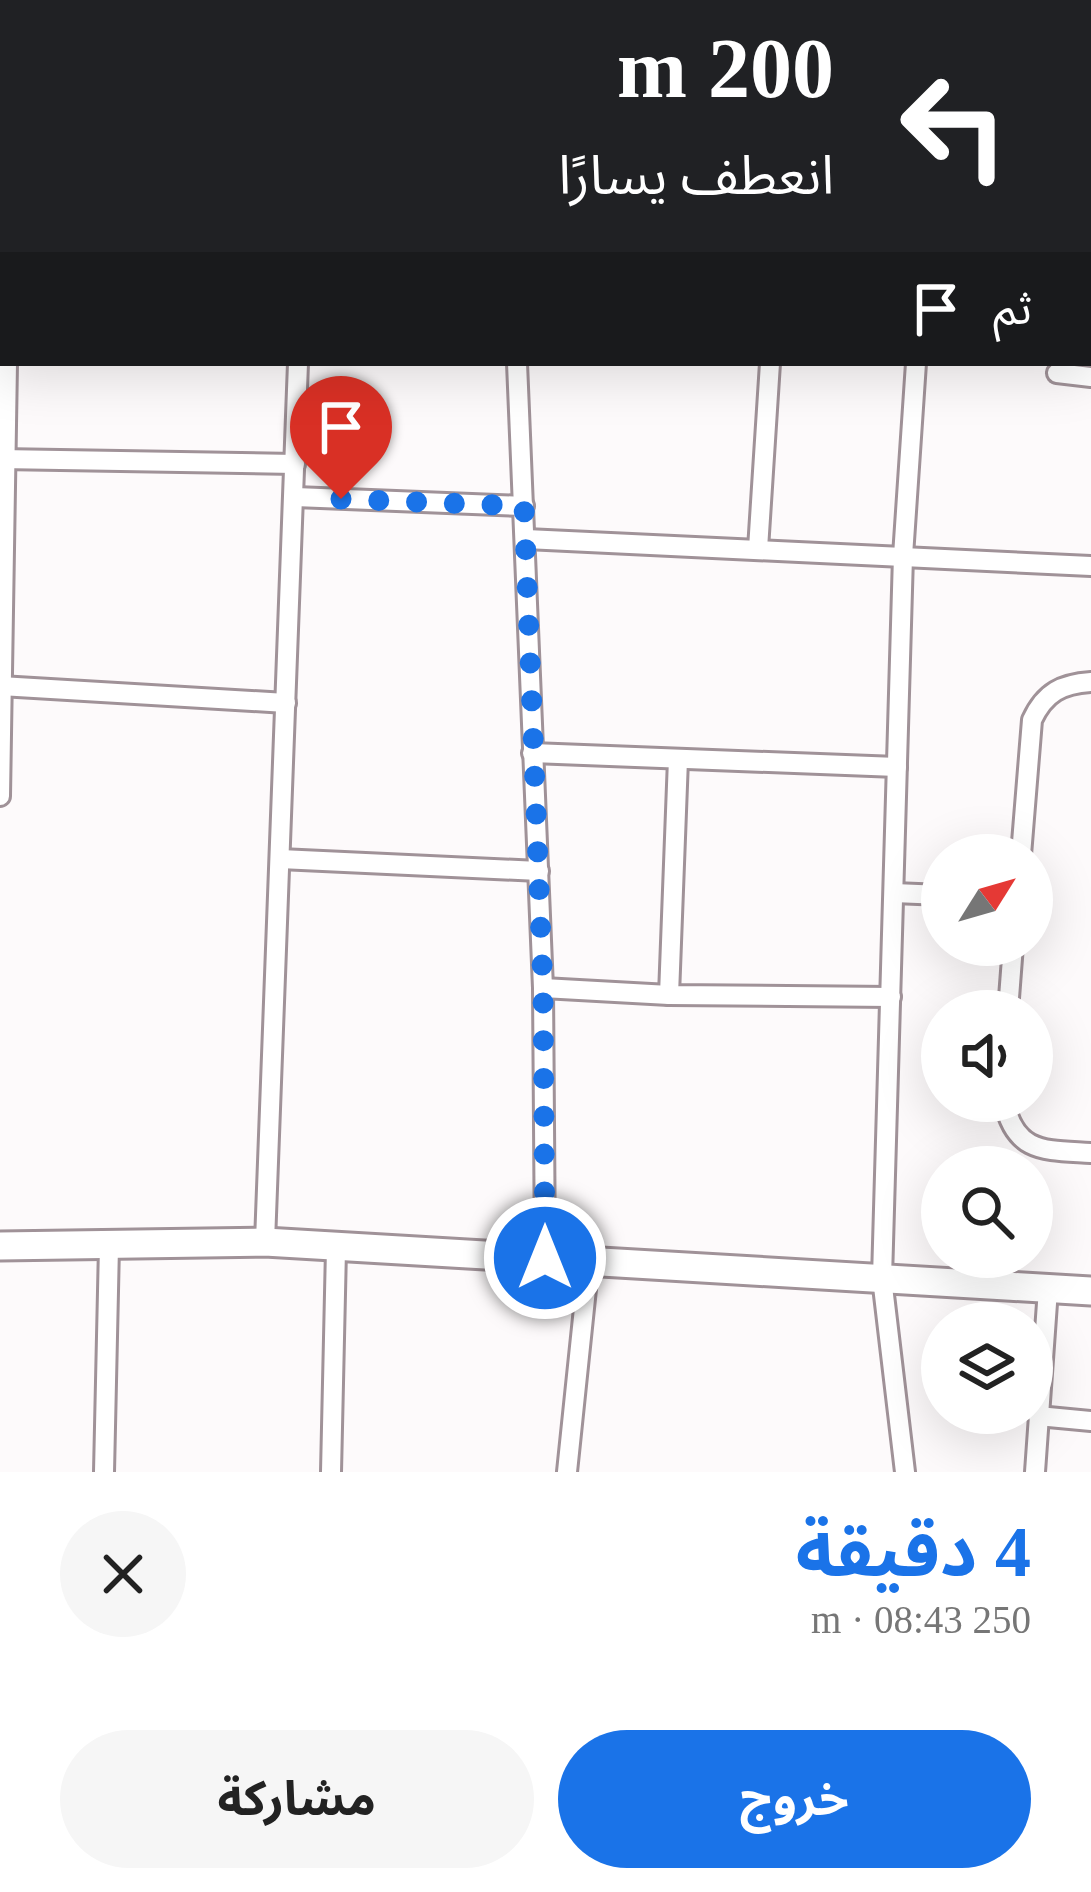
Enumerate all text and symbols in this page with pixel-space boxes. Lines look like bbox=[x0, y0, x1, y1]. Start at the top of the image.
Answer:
text: 200 m bbox=[617, 22, 834, 115]
icon: left bbox=[876, 48, 1032, 204]
text: انعطف يسارًا bbox=[558, 146, 834, 206]
icon: arrive bbox=[903, 276, 969, 342]
text: ثم bbox=[993, 284, 1032, 334]
pin bbox=[290, 376, 392, 499]
icon: arrive bbox=[308, 394, 374, 460]
north arrow bbox=[921, 834, 1053, 966]
map controls bbox=[921, 834, 1053, 1434]
button: sound bbox=[921, 990, 1053, 1122]
button: search bbox=[921, 1146, 1053, 1278]
position arrow bbox=[482, 1195, 608, 1321]
button: layers bbox=[921, 1302, 1053, 1434]
button: close bbox=[60, 1511, 186, 1637]
text: 4 دقيقة bbox=[796, 1512, 1031, 1592]
text: 250 m · 08:43 bbox=[811, 1598, 1031, 1641]
button: مشاركة bbox=[60, 1730, 534, 1868]
button: خروج bbox=[558, 1730, 1031, 1868]

